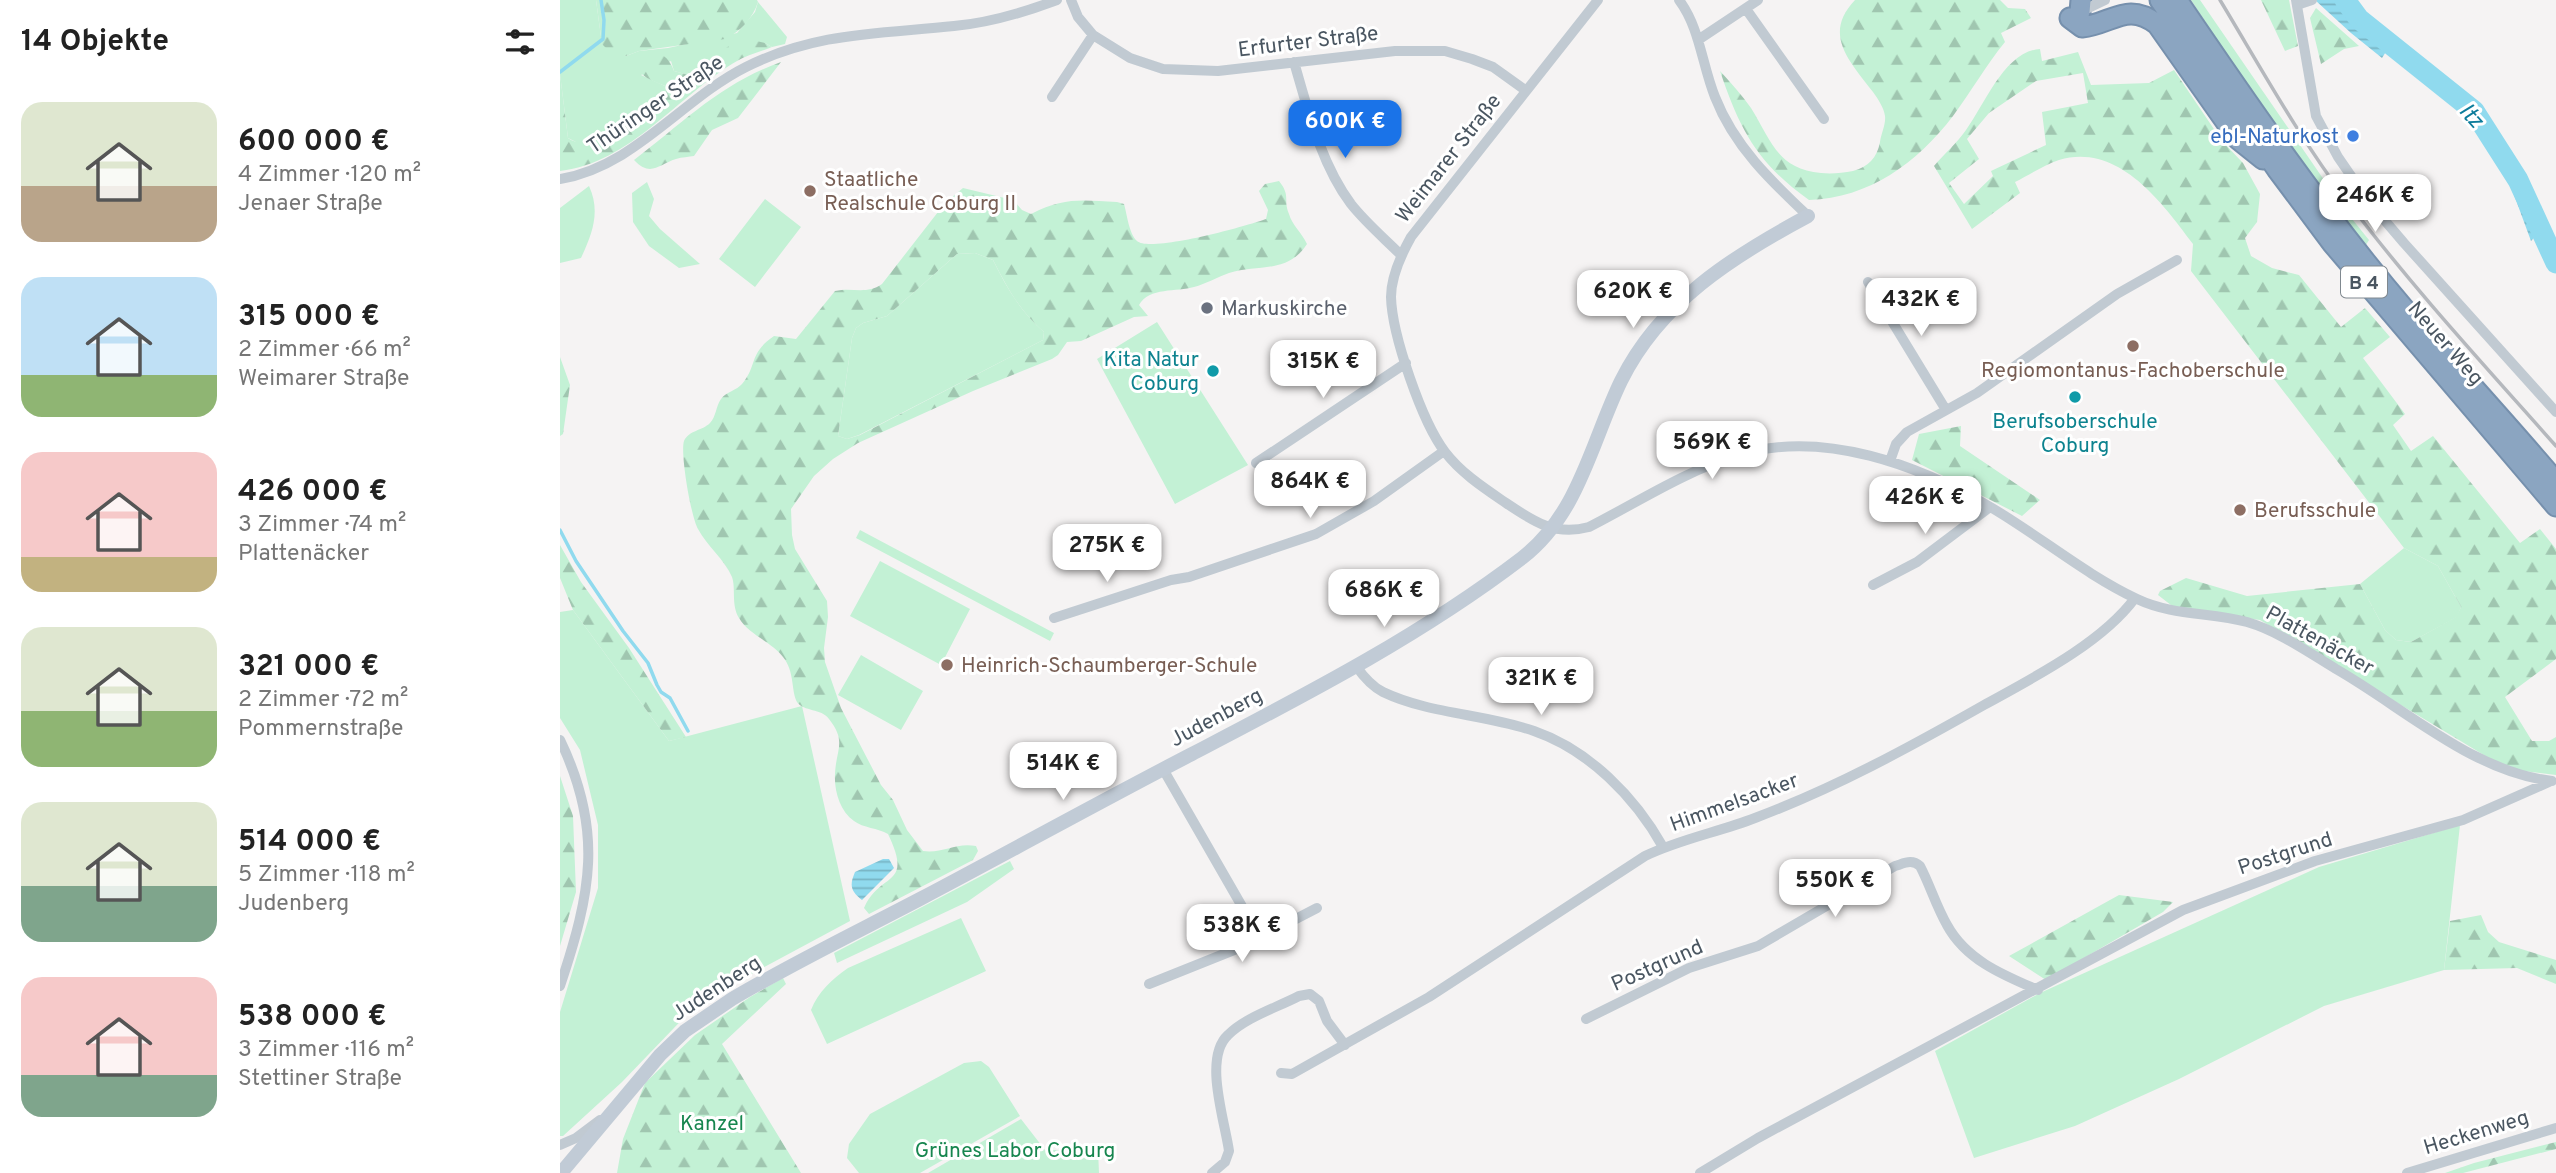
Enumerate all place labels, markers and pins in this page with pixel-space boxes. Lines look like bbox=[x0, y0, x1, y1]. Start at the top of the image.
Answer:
pin: 600K € bbox=[1288, 100, 1402, 160]
place label: ebl-Naturkost bbox=[2210, 124, 2339, 151]
marker: ebl-Naturkost bbox=[2345, 128, 2361, 144]
place label: Staatliche Realschule Coburg II bbox=[824, 167, 1016, 218]
pin: 246K € bbox=[2318, 174, 2432, 234]
marker: Staatliche Realschule Coburg II bbox=[802, 183, 818, 199]
pin: 620K € bbox=[1576, 270, 1690, 330]
pin: 432K € bbox=[1864, 278, 1978, 338]
place label: Markuskirche bbox=[1221, 296, 1347, 323]
marker: Markuskirche bbox=[1199, 300, 1215, 316]
marker: Regiomontanus-Fachoberschule bbox=[2125, 338, 2141, 354]
pin: 315K € bbox=[1266, 340, 1380, 400]
place label: Kita Natur Coburg bbox=[1104, 347, 1199, 398]
place label: Regiomontanus-Fachoberschule bbox=[1981, 358, 2285, 385]
marker: Kita Natur Coburg bbox=[1205, 363, 1221, 379]
marker: Berufsoberschule Coburg bbox=[2067, 389, 2083, 405]
place label: Berufsoberschule Coburg bbox=[1992, 409, 2158, 460]
pin: 569K € bbox=[1655, 421, 1769, 481]
pin: 864K € bbox=[1253, 461, 1367, 520]
pin: 426K € bbox=[1868, 476, 1982, 536]
place label: Berufsschule bbox=[2254, 498, 2376, 525]
marker: Berufsschule bbox=[2232, 502, 2248, 518]
pin: 275K € bbox=[1050, 524, 1164, 584]
pin: 686K € bbox=[1327, 570, 1441, 629]
place label: Heinrich-Schaumberger-Schule bbox=[961, 653, 1257, 680]
marker: Heinrich-Schaumberger-Schule bbox=[939, 657, 955, 673]
pin: 321K € bbox=[1484, 658, 1598, 717]
pin: 514K € bbox=[1006, 742, 1120, 802]
pin: 550K € bbox=[1778, 860, 1892, 919]
pin: 538K € bbox=[1185, 904, 1299, 964]

